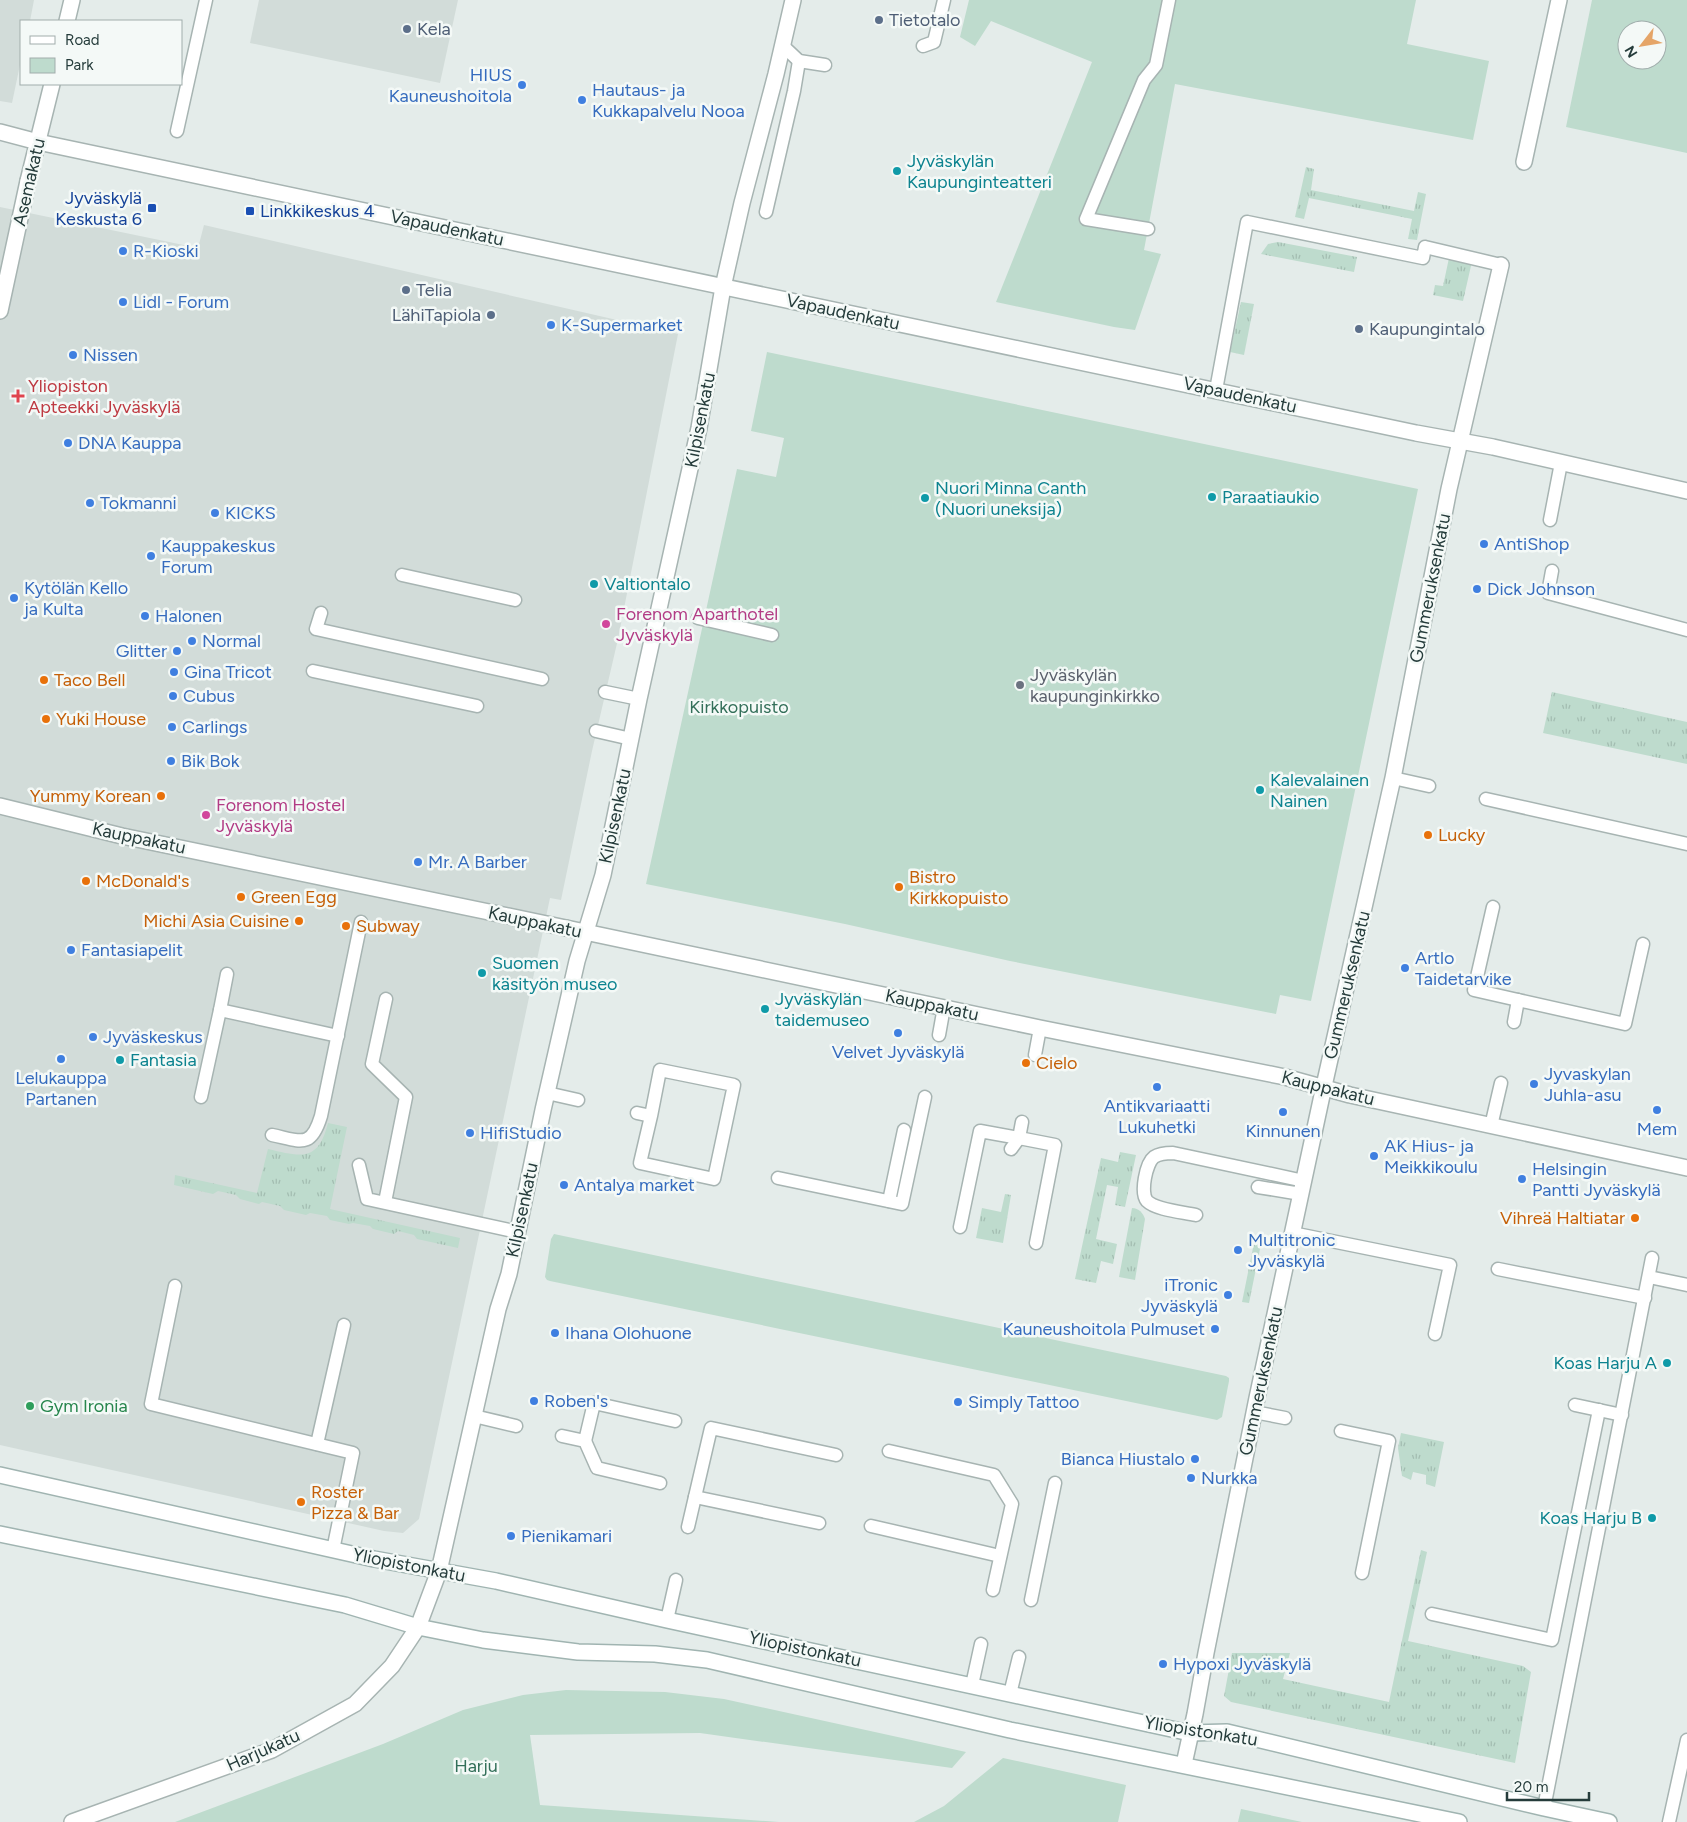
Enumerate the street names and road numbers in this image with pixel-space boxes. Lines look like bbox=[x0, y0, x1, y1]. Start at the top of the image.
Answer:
street label: Asemakatu bbox=[8, 136, 50, 228]
street label: Vapaudenkatu bbox=[388, 205, 506, 251]
street label: Vapaudenkatu bbox=[784, 289, 902, 335]
street label: Kilpisenkatu bbox=[680, 370, 720, 470]
street label: Vapaudenkatu bbox=[1181, 372, 1299, 418]
street label: Gummeruksenkatu bbox=[1405, 511, 1455, 665]
street label: Kilpisenkatu bbox=[594, 766, 636, 866]
street label: Kauppakatu bbox=[90, 817, 188, 859]
street label: Kauppakatu bbox=[486, 901, 584, 943]
street label: Gummeruksenkatu bbox=[1319, 909, 1375, 1061]
street label: Kauppakatu bbox=[883, 984, 981, 1026]
street label: Kauppakatu bbox=[1279, 1066, 1377, 1110]
street label: Kilpisenkatu bbox=[501, 1160, 543, 1260]
street label: Gummeruksenkatu bbox=[1234, 1304, 1288, 1458]
street label: Yliopistonkatu bbox=[351, 1543, 467, 1587]
street label: Yliopistonkatu bbox=[747, 1626, 863, 1672]
street label: Yliopistonkatu bbox=[1143, 1711, 1259, 1751]
street label: Harjukatu bbox=[223, 1724, 303, 1776]

